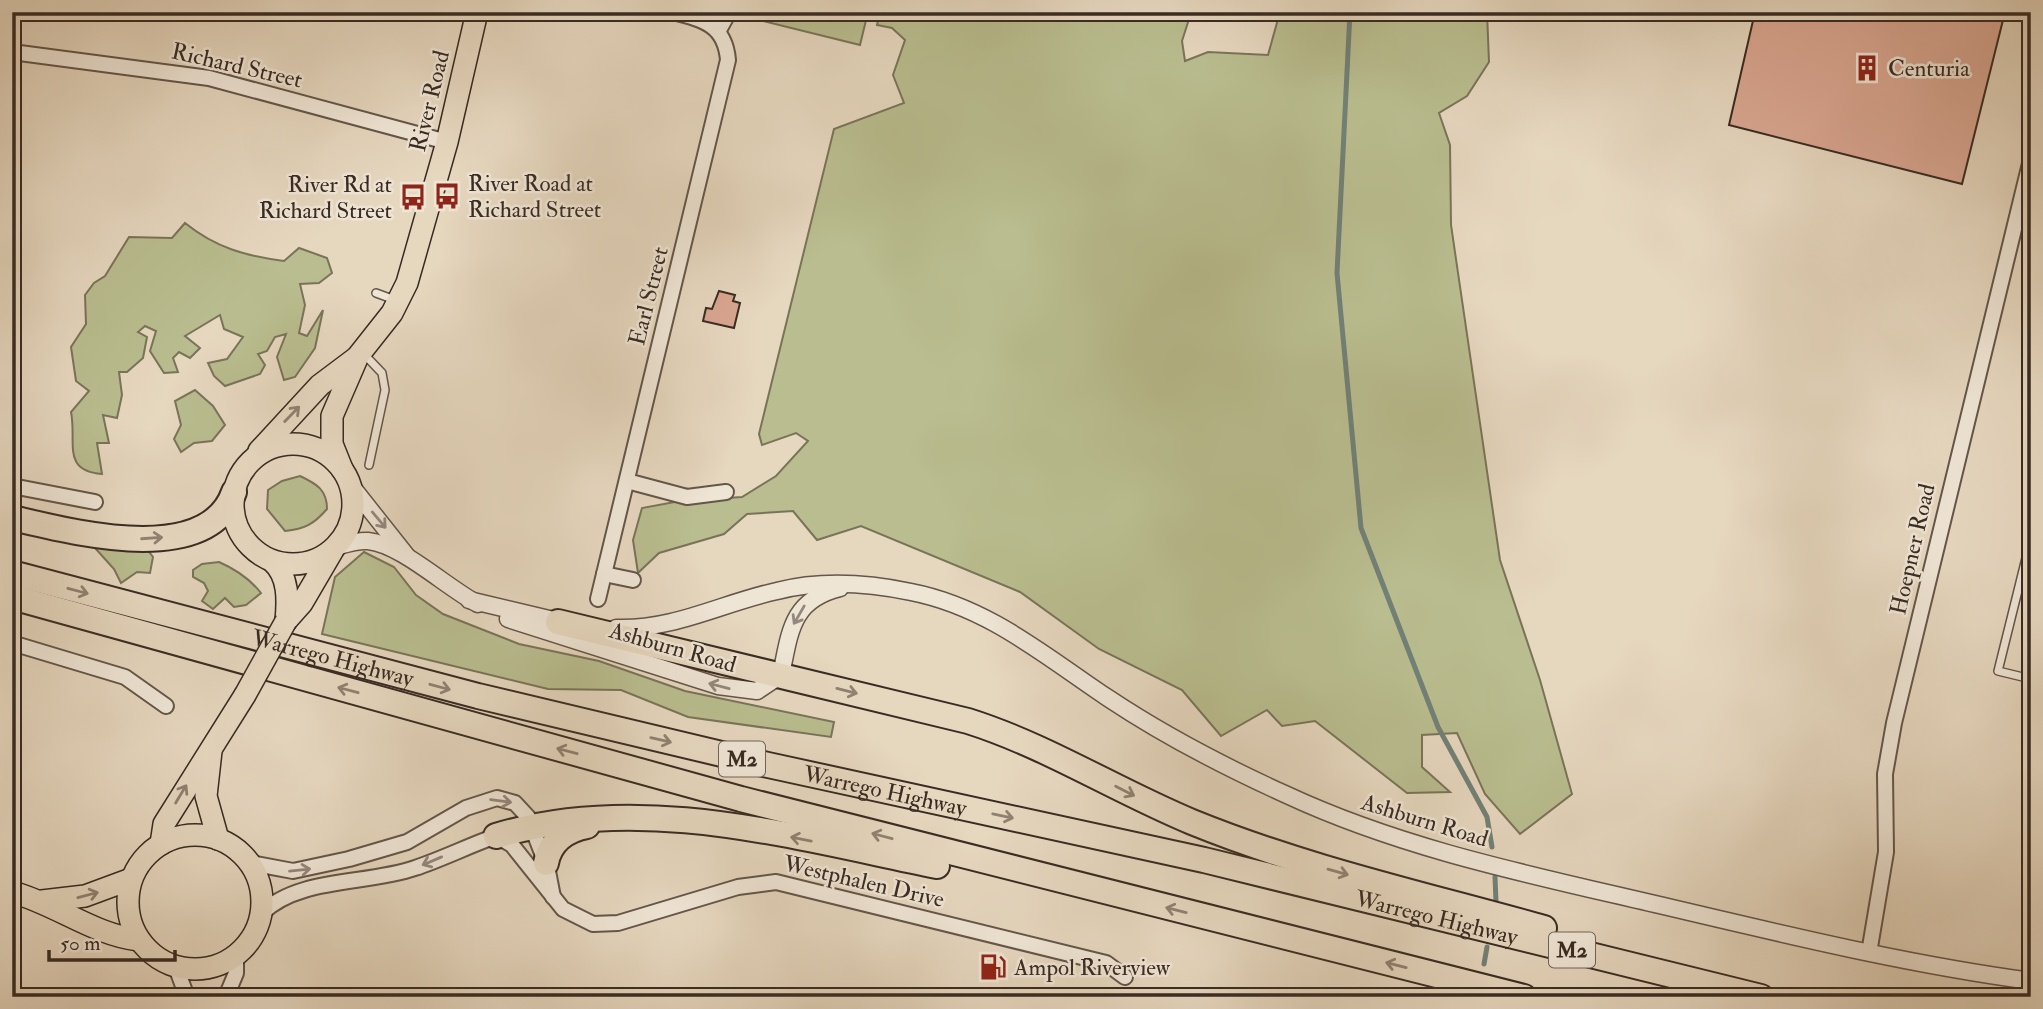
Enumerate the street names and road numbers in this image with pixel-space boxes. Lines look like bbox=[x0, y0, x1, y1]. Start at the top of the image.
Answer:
street label: Richard Street bbox=[169, 36, 305, 95]
street label: River Road bbox=[403, 47, 456, 155]
street label: Earl Street bbox=[622, 244, 675, 348]
street label: Hoepner Road bbox=[1883, 481, 1943, 618]
street label: Ashburn Road bbox=[605, 615, 740, 679]
street label: Warrego Highway bbox=[248, 623, 418, 694]
road number: M2 bbox=[719, 742, 765, 776]
street label: Warrego Highway bbox=[800, 759, 970, 823]
street label: Ashburn Road bbox=[1357, 787, 1492, 853]
street label: Westphalen Drive bbox=[779, 849, 947, 915]
street label: Warrego Highway bbox=[1351, 884, 1522, 952]
road number: M2 bbox=[1549, 932, 1595, 968]

